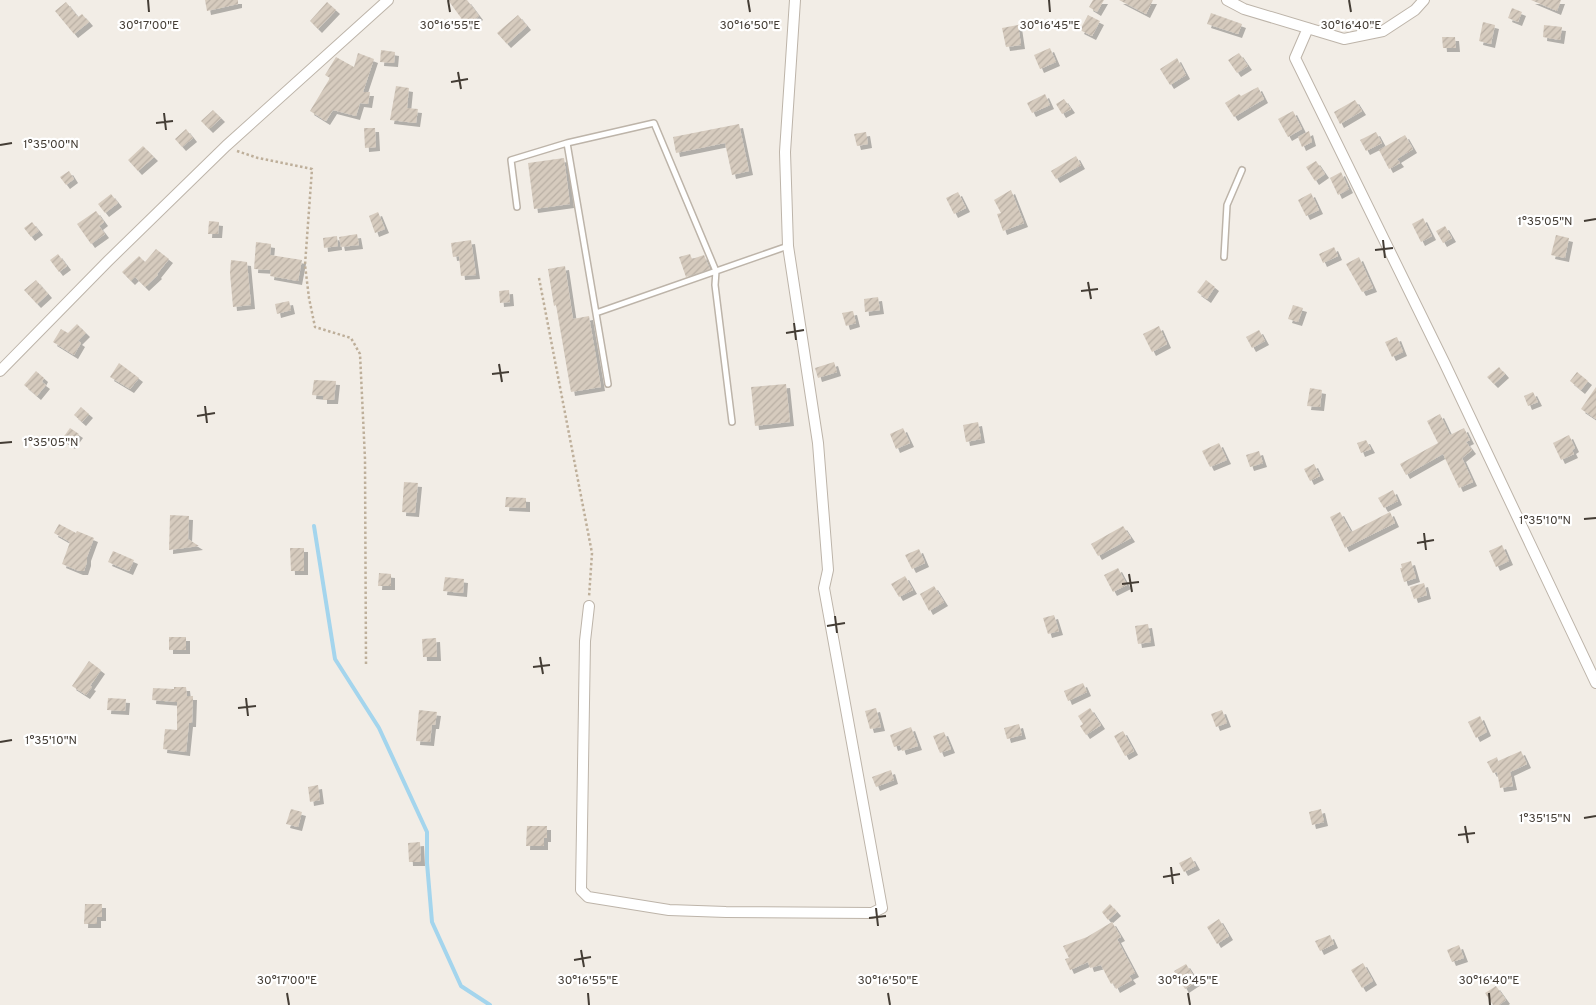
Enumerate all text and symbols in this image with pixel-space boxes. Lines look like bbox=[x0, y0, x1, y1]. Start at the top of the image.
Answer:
text: 30°17'00"E bbox=[119, 18, 179, 34]
text: 30°16'55"E bbox=[420, 18, 480, 34]
text: 30°16'50"E bbox=[719, 18, 781, 34]
text: 30°16'45"E bbox=[1020, 18, 1080, 34]
text: 30°16'40"E bbox=[1320, 18, 1382, 34]
text: 1°35'00"N bbox=[23, 137, 79, 153]
text: 1°35'05"N bbox=[1517, 214, 1573, 230]
text: 1°35'05"N bbox=[23, 435, 79, 451]
text: 1°35'10"N bbox=[1519, 513, 1571, 529]
text: 1°35'10"N bbox=[25, 733, 77, 749]
text: 1°35'15"N bbox=[1519, 811, 1571, 827]
text: 30°17'00"E bbox=[257, 973, 317, 989]
text: 30°16'55"E bbox=[558, 973, 618, 989]
text: 30°16'50"E bbox=[857, 973, 919, 989]
text: 30°16'45"E bbox=[1158, 973, 1218, 989]
text: 30°16'40"E bbox=[1458, 973, 1520, 989]

